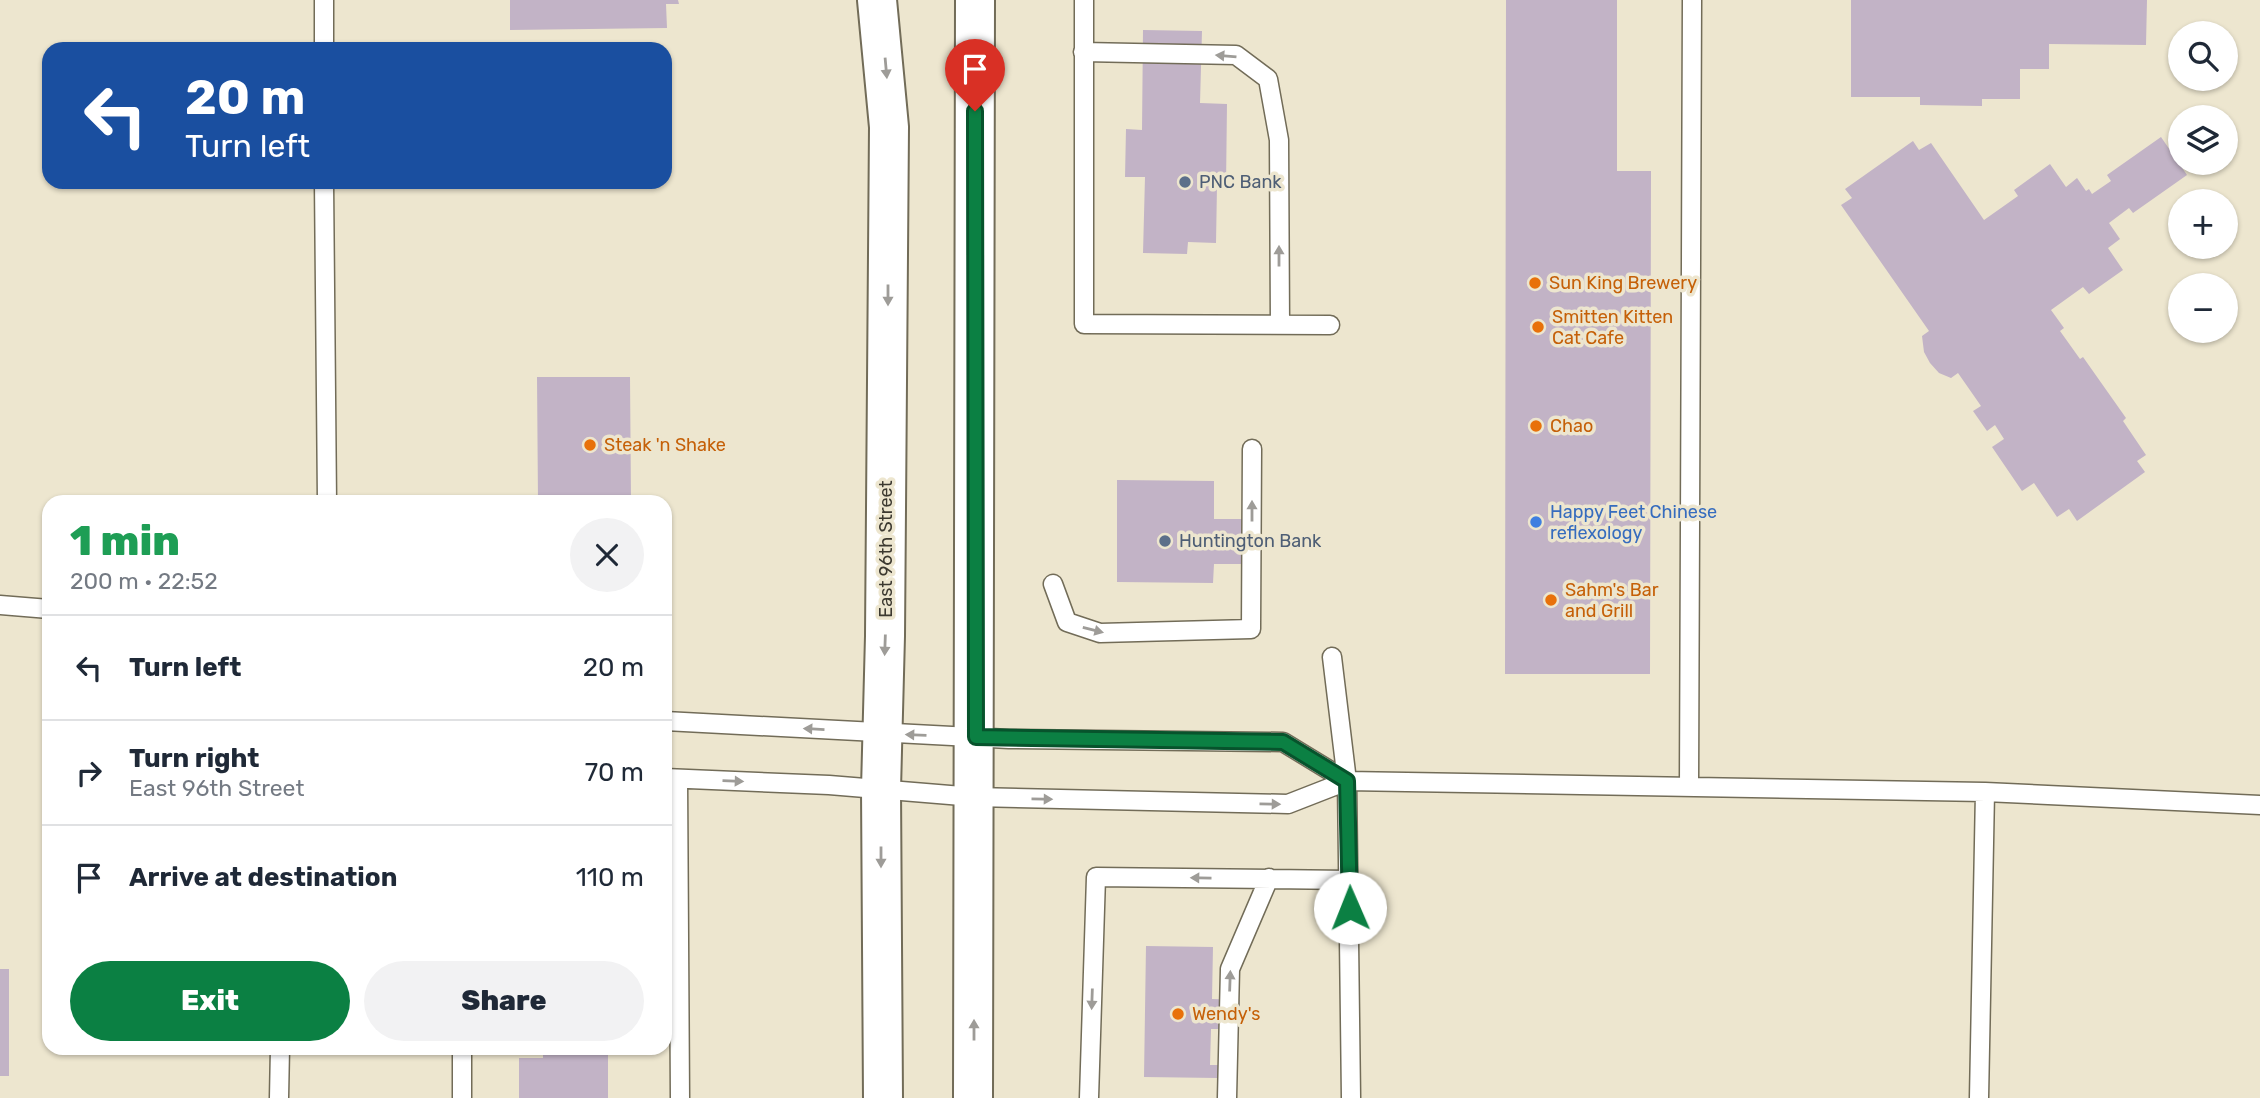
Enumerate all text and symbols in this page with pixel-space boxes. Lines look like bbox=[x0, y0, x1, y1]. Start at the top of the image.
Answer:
map controls bbox=[2168, 21, 2238, 343]
button: search bbox=[2168, 21, 2238, 91]
pin bbox=[945, 39, 1005, 111]
icon: arrive bbox=[956, 50, 994, 88]
one-way arrow bbox=[1215, 50, 1237, 61]
one-way arrow bbox=[880, 57, 891, 79]
text: 20 m bbox=[185, 68, 306, 126]
icon: left bbox=[70, 70, 161, 161]
button: layers bbox=[2168, 105, 2238, 175]
text: Turn left bbox=[185, 127, 310, 165]
place label: PNC Bank bbox=[1199, 171, 1282, 193]
marker: PNC Bank bbox=[1177, 174, 1193, 190]
button: + bbox=[2168, 189, 2238, 259]
one-way arrow bbox=[1273, 245, 1285, 267]
place label: Sun King Brewery bbox=[1549, 272, 1697, 294]
button: − bbox=[2168, 273, 2238, 343]
marker: Sun King Brewery bbox=[1527, 275, 1543, 291]
one-way arrow bbox=[882, 284, 894, 306]
place label: Smitten Kitten Cat Cafe bbox=[1552, 306, 1673, 349]
marker: Smitten Kitten Cat Cafe bbox=[1530, 319, 1546, 335]
place label: Chao bbox=[1550, 415, 1593, 437]
marker: Chao bbox=[1528, 418, 1544, 434]
place label: Steak 'n Shake bbox=[604, 434, 726, 456]
marker: Steak 'n Shake bbox=[582, 437, 598, 453]
street label: East 96th Street bbox=[875, 480, 897, 618]
one-way arrow bbox=[1246, 500, 1258, 522]
place label: Happy Feet Chinese reflexology bbox=[1550, 501, 1717, 544]
marker: Happy Feet Chinese reflexology bbox=[1528, 514, 1544, 530]
text: 1 min bbox=[70, 516, 180, 566]
button: close bbox=[570, 518, 644, 592]
place label: Huntington Bank bbox=[1179, 530, 1322, 552]
marker: Huntington Bank bbox=[1157, 533, 1173, 549]
text: 200 m · 22:52 bbox=[70, 567, 218, 595]
place label: Sahm's Bar and Grill bbox=[1565, 579, 1659, 622]
marker: Sahm's Bar and Grill bbox=[1543, 592, 1559, 608]
one-way arrow bbox=[1083, 625, 1105, 636]
one-way arrow bbox=[879, 634, 891, 656]
icon: left bbox=[70, 649, 108, 687]
text: Turn left bbox=[129, 652, 241, 683]
text: 20 m bbox=[583, 652, 644, 683]
one-way arrow bbox=[803, 723, 825, 734]
one-way arrow bbox=[904, 730, 926, 741]
text: Turn right bbox=[129, 743, 259, 774]
icon: right bbox=[70, 754, 108, 792]
text: 70 m bbox=[585, 757, 644, 788]
text: East 96th Street bbox=[129, 774, 304, 802]
one-way arrow bbox=[722, 776, 744, 787]
one-way arrow bbox=[1032, 793, 1054, 804]
one-way arrow bbox=[1259, 798, 1281, 809]
one-way arrow bbox=[875, 846, 887, 868]
icon: arrive bbox=[70, 859, 108, 897]
text: Arrive at destination bbox=[129, 862, 397, 893]
text: 110 m bbox=[576, 862, 644, 893]
position arrow bbox=[1313, 871, 1387, 945]
one-way arrow bbox=[1189, 872, 1211, 883]
button: Exit bbox=[70, 961, 350, 1041]
button: Share bbox=[364, 961, 644, 1041]
one-way arrow bbox=[1224, 970, 1235, 992]
one-way arrow bbox=[1086, 988, 1098, 1010]
place label: Wendy's bbox=[1192, 1003, 1260, 1025]
marker: Wendy's bbox=[1170, 1006, 1186, 1022]
one-way arrow bbox=[968, 1019, 980, 1041]

